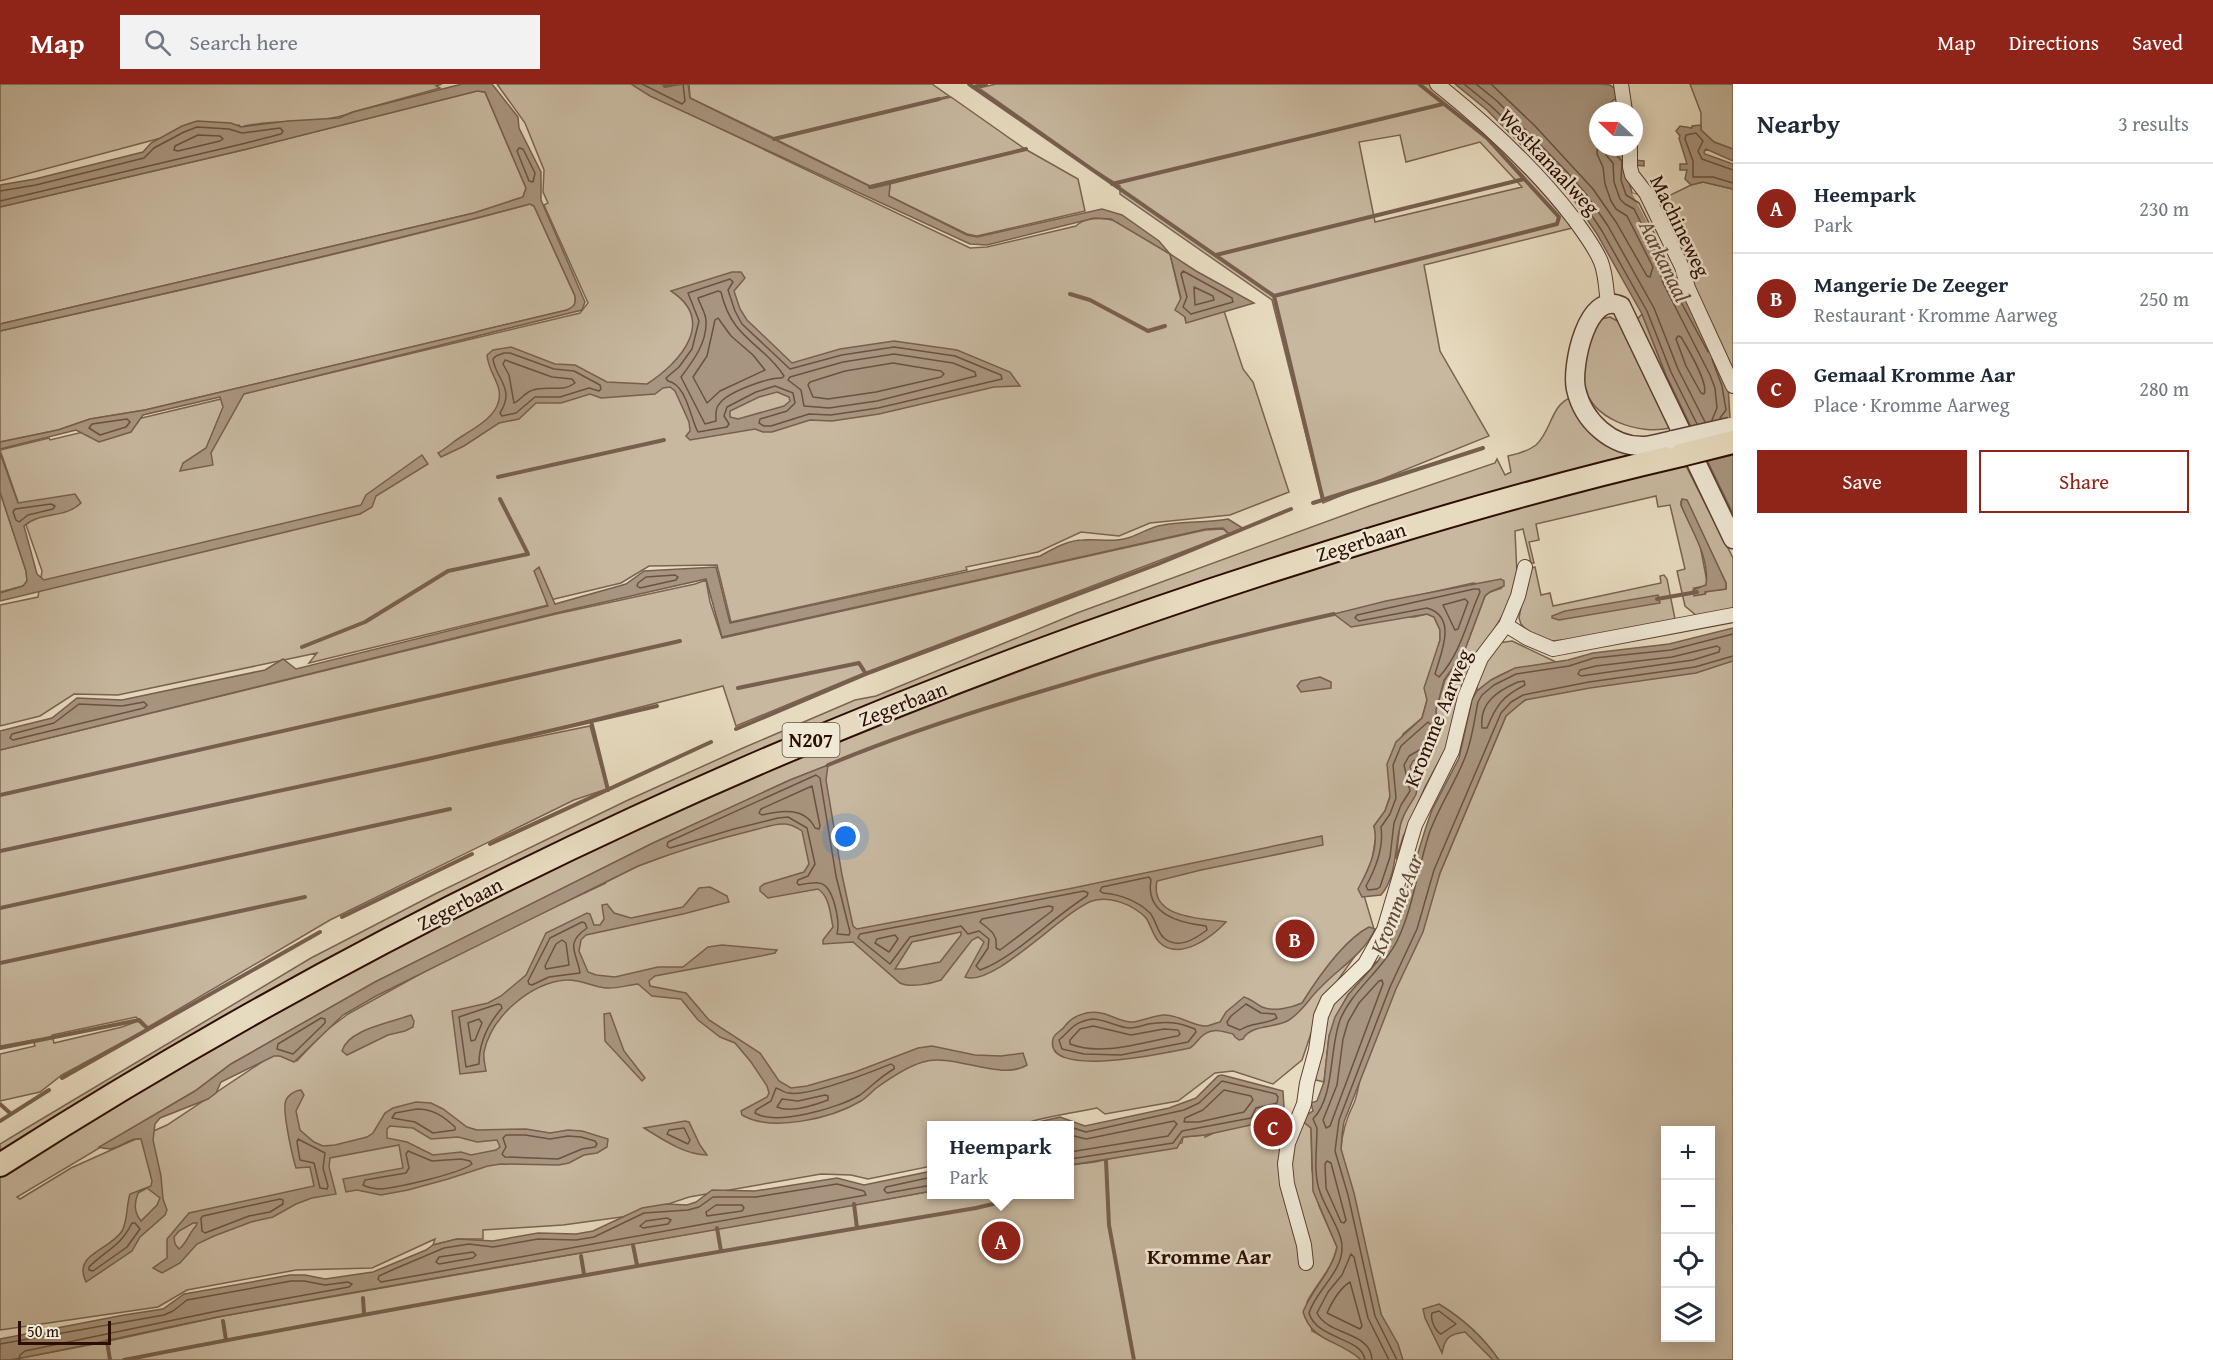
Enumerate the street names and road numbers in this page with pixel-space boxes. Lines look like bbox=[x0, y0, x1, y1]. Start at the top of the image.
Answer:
street label: Westkanaalweg bbox=[1492, 102, 1607, 222]
street label: Machineweg bbox=[1642, 169, 1719, 283]
street label: Zegerbaan bbox=[1312, 513, 1410, 570]
street label: Kromme Aarweg bbox=[1396, 644, 1480, 791]
street label: Zegerbaan bbox=[854, 672, 952, 735]
road number: N207 bbox=[782, 723, 840, 757]
street label: Zegerbaan bbox=[412, 869, 508, 938]

